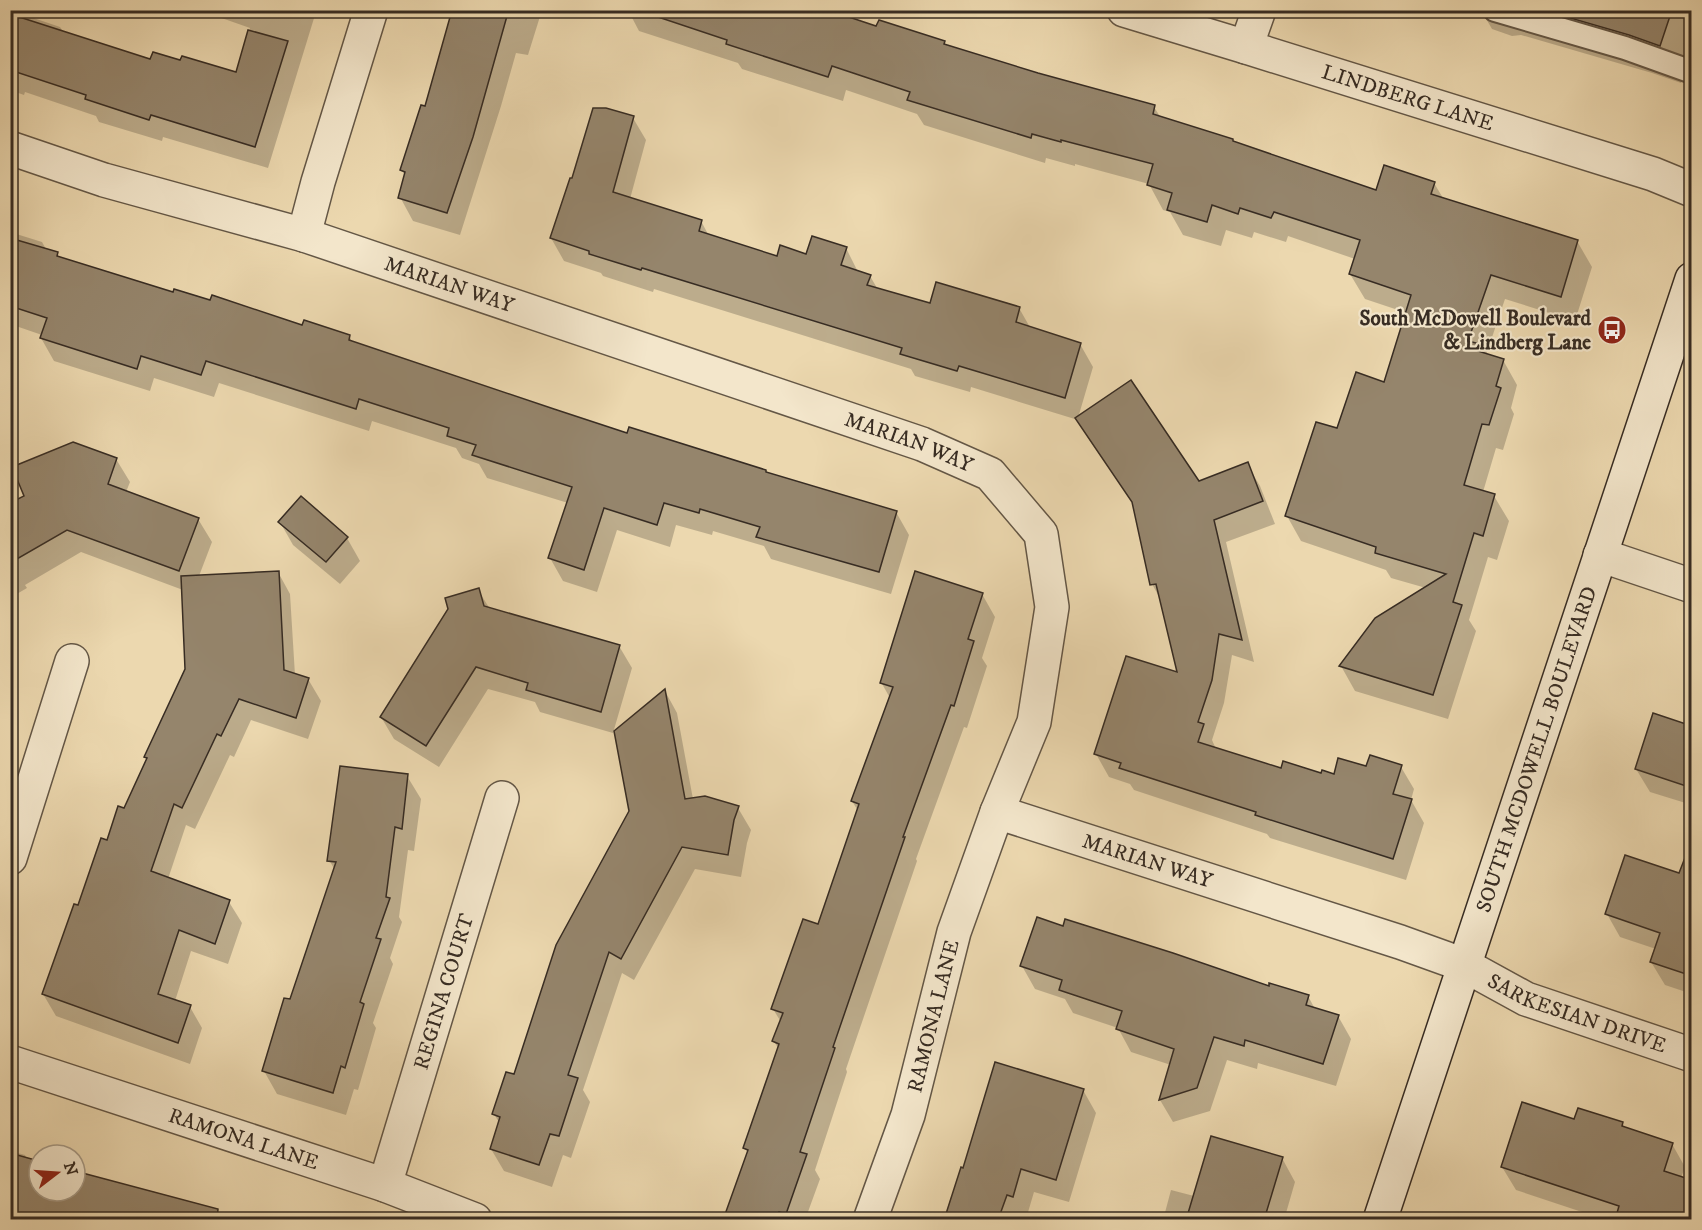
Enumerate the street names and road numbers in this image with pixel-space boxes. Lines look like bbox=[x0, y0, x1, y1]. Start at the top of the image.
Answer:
street label: LINDBERG LANE bbox=[1318, 59, 1497, 137]
street label: MARIAN WAY bbox=[381, 251, 518, 319]
street label: MARIAN WAY bbox=[841, 407, 977, 479]
street label: SOUTH MCDOWELL BOULEVARD bbox=[1471, 583, 1603, 916]
street label: MARIAN WAY bbox=[1079, 828, 1216, 895]
street label: REGINA COURT bbox=[409, 911, 480, 1073]
street label: RAMONA LANE bbox=[902, 937, 966, 1095]
street label: SARKESIAN DRIVE bbox=[1483, 968, 1670, 1059]
street label: RAMONA LANE bbox=[165, 1103, 322, 1176]

